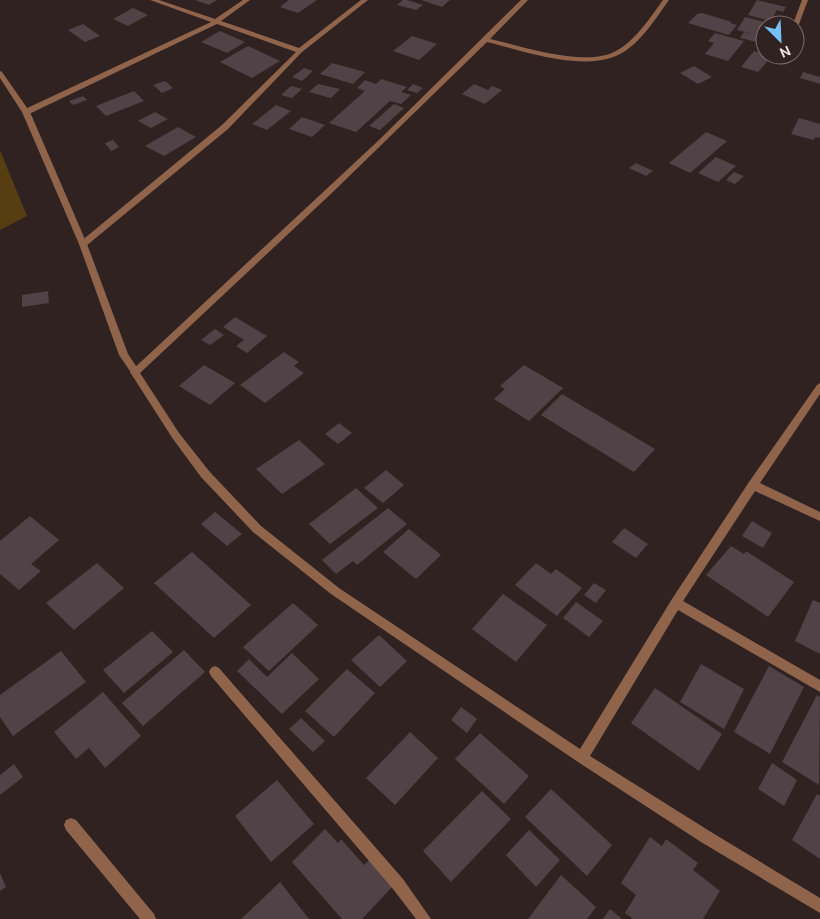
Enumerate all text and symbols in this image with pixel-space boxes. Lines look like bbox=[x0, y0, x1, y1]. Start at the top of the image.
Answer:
north arrow bbox=[755, 15, 805, 65]
text: N bbox=[777, 42, 793, 61]

